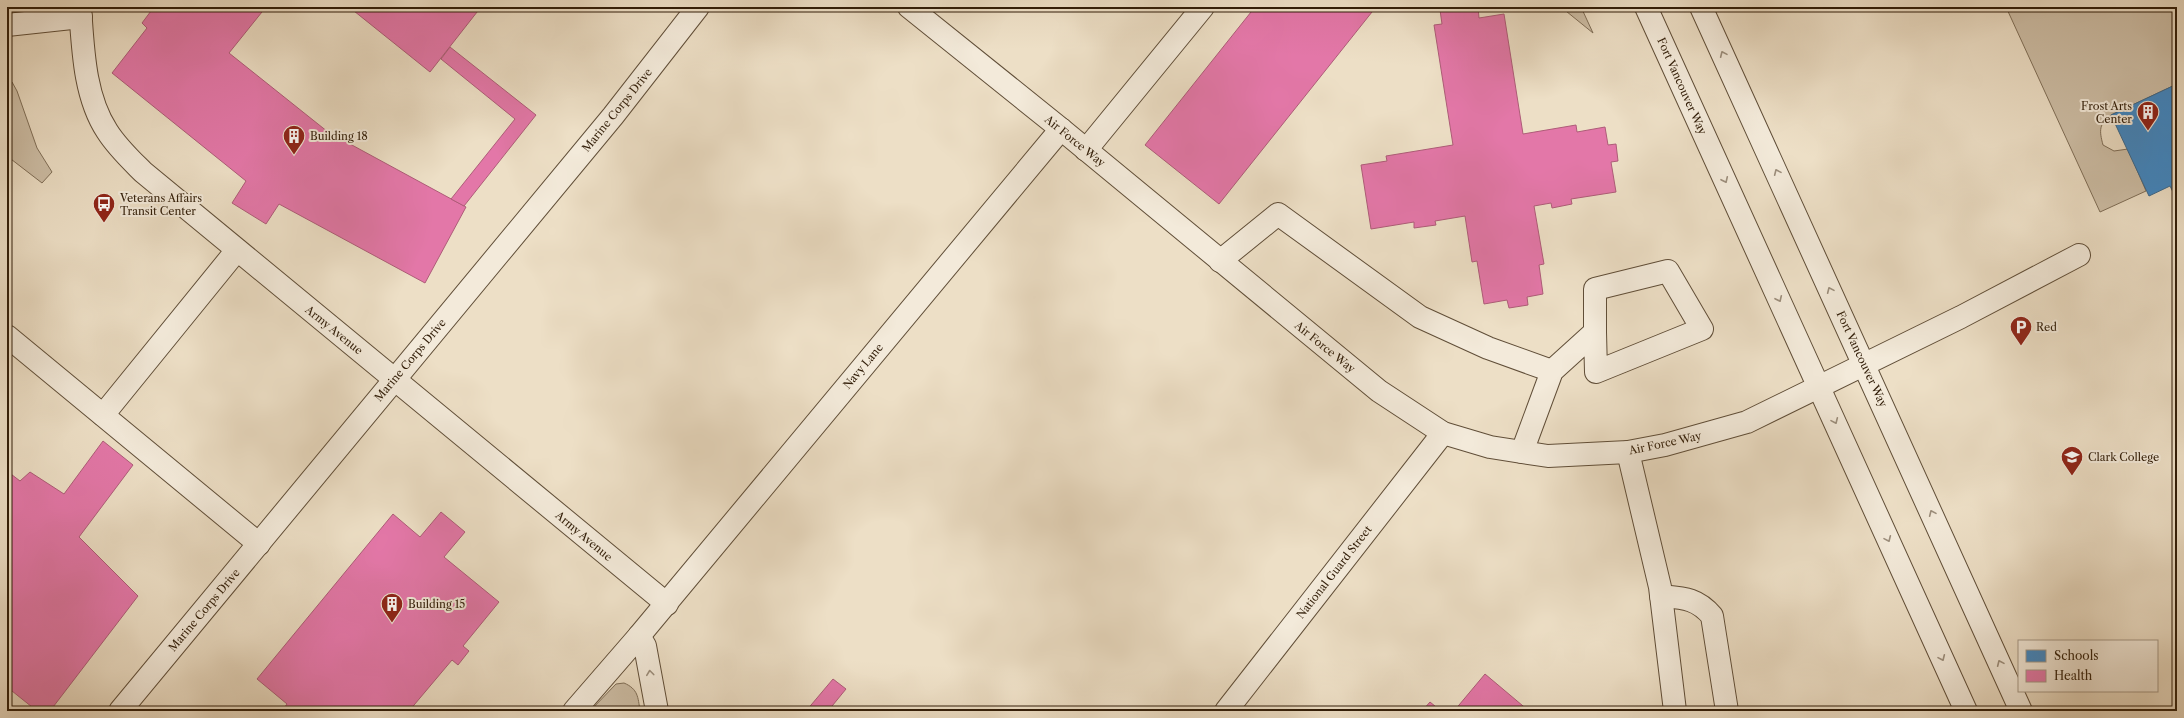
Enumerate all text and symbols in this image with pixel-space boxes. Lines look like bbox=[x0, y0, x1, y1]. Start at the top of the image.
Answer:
street label: Fort Vancouver Way bbox=[1654, 35, 1710, 137]
one-way arrow bbox=[1720, 50, 1728, 58]
street label: Marine Corps Drive bbox=[579, 65, 655, 155]
place label: Frost Arts Center bbox=[2081, 99, 2132, 126]
building icon: Frost Arts Center bbox=[2135, 99, 2161, 132]
street label: Air Force Way bbox=[1041, 112, 1109, 170]
building icon: Building 18 bbox=[281, 123, 307, 156]
place label: Building 18 bbox=[310, 129, 368, 143]
one-way arrow bbox=[1774, 169, 1782, 177]
one-way arrow bbox=[1720, 176, 1728, 184]
bus stop icon: Veterans Affairs Transit Center bbox=[91, 191, 117, 224]
place label: Veterans Affairs Transit Center bbox=[119, 191, 202, 218]
one-way arrow bbox=[1827, 287, 1835, 294]
one-way arrow bbox=[1774, 294, 1782, 302]
street label: Army Avenue bbox=[302, 302, 366, 358]
street label: Fort Vancouver Way bbox=[1834, 309, 1891, 410]
parking icon: Red bbox=[2008, 314, 2034, 347]
street label: Marine Corps Drive bbox=[371, 316, 449, 404]
street label: Air Force Way bbox=[1291, 318, 1359, 376]
place label: Red bbox=[2036, 320, 2057, 334]
street label: Navy Lane bbox=[840, 340, 886, 392]
one-way arrow bbox=[1830, 416, 1838, 424]
street label: Air Force Way bbox=[1626, 428, 1703, 458]
school or university icon: Clark College bbox=[2059, 444, 2085, 477]
place label: Clark College bbox=[2088, 450, 2159, 464]
street label: Army Avenue bbox=[552, 507, 615, 564]
one-way arrow bbox=[1929, 509, 1937, 517]
street label: National Guard Street bbox=[1293, 523, 1375, 621]
one-way arrow bbox=[1883, 535, 1891, 542]
street label: Marine Corps Drive bbox=[165, 566, 243, 654]
building icon: Building 15 bbox=[379, 591, 405, 624]
place label: Building 15 bbox=[408, 597, 465, 611]
legend bbox=[2018, 640, 2158, 692]
text: Schools bbox=[2054, 648, 2099, 663]
one-way arrow bbox=[1937, 653, 1945, 661]
one-way arrow bbox=[1996, 659, 2004, 666]
text: Health bbox=[2054, 668, 2093, 683]
one-way arrow bbox=[646, 670, 655, 676]

